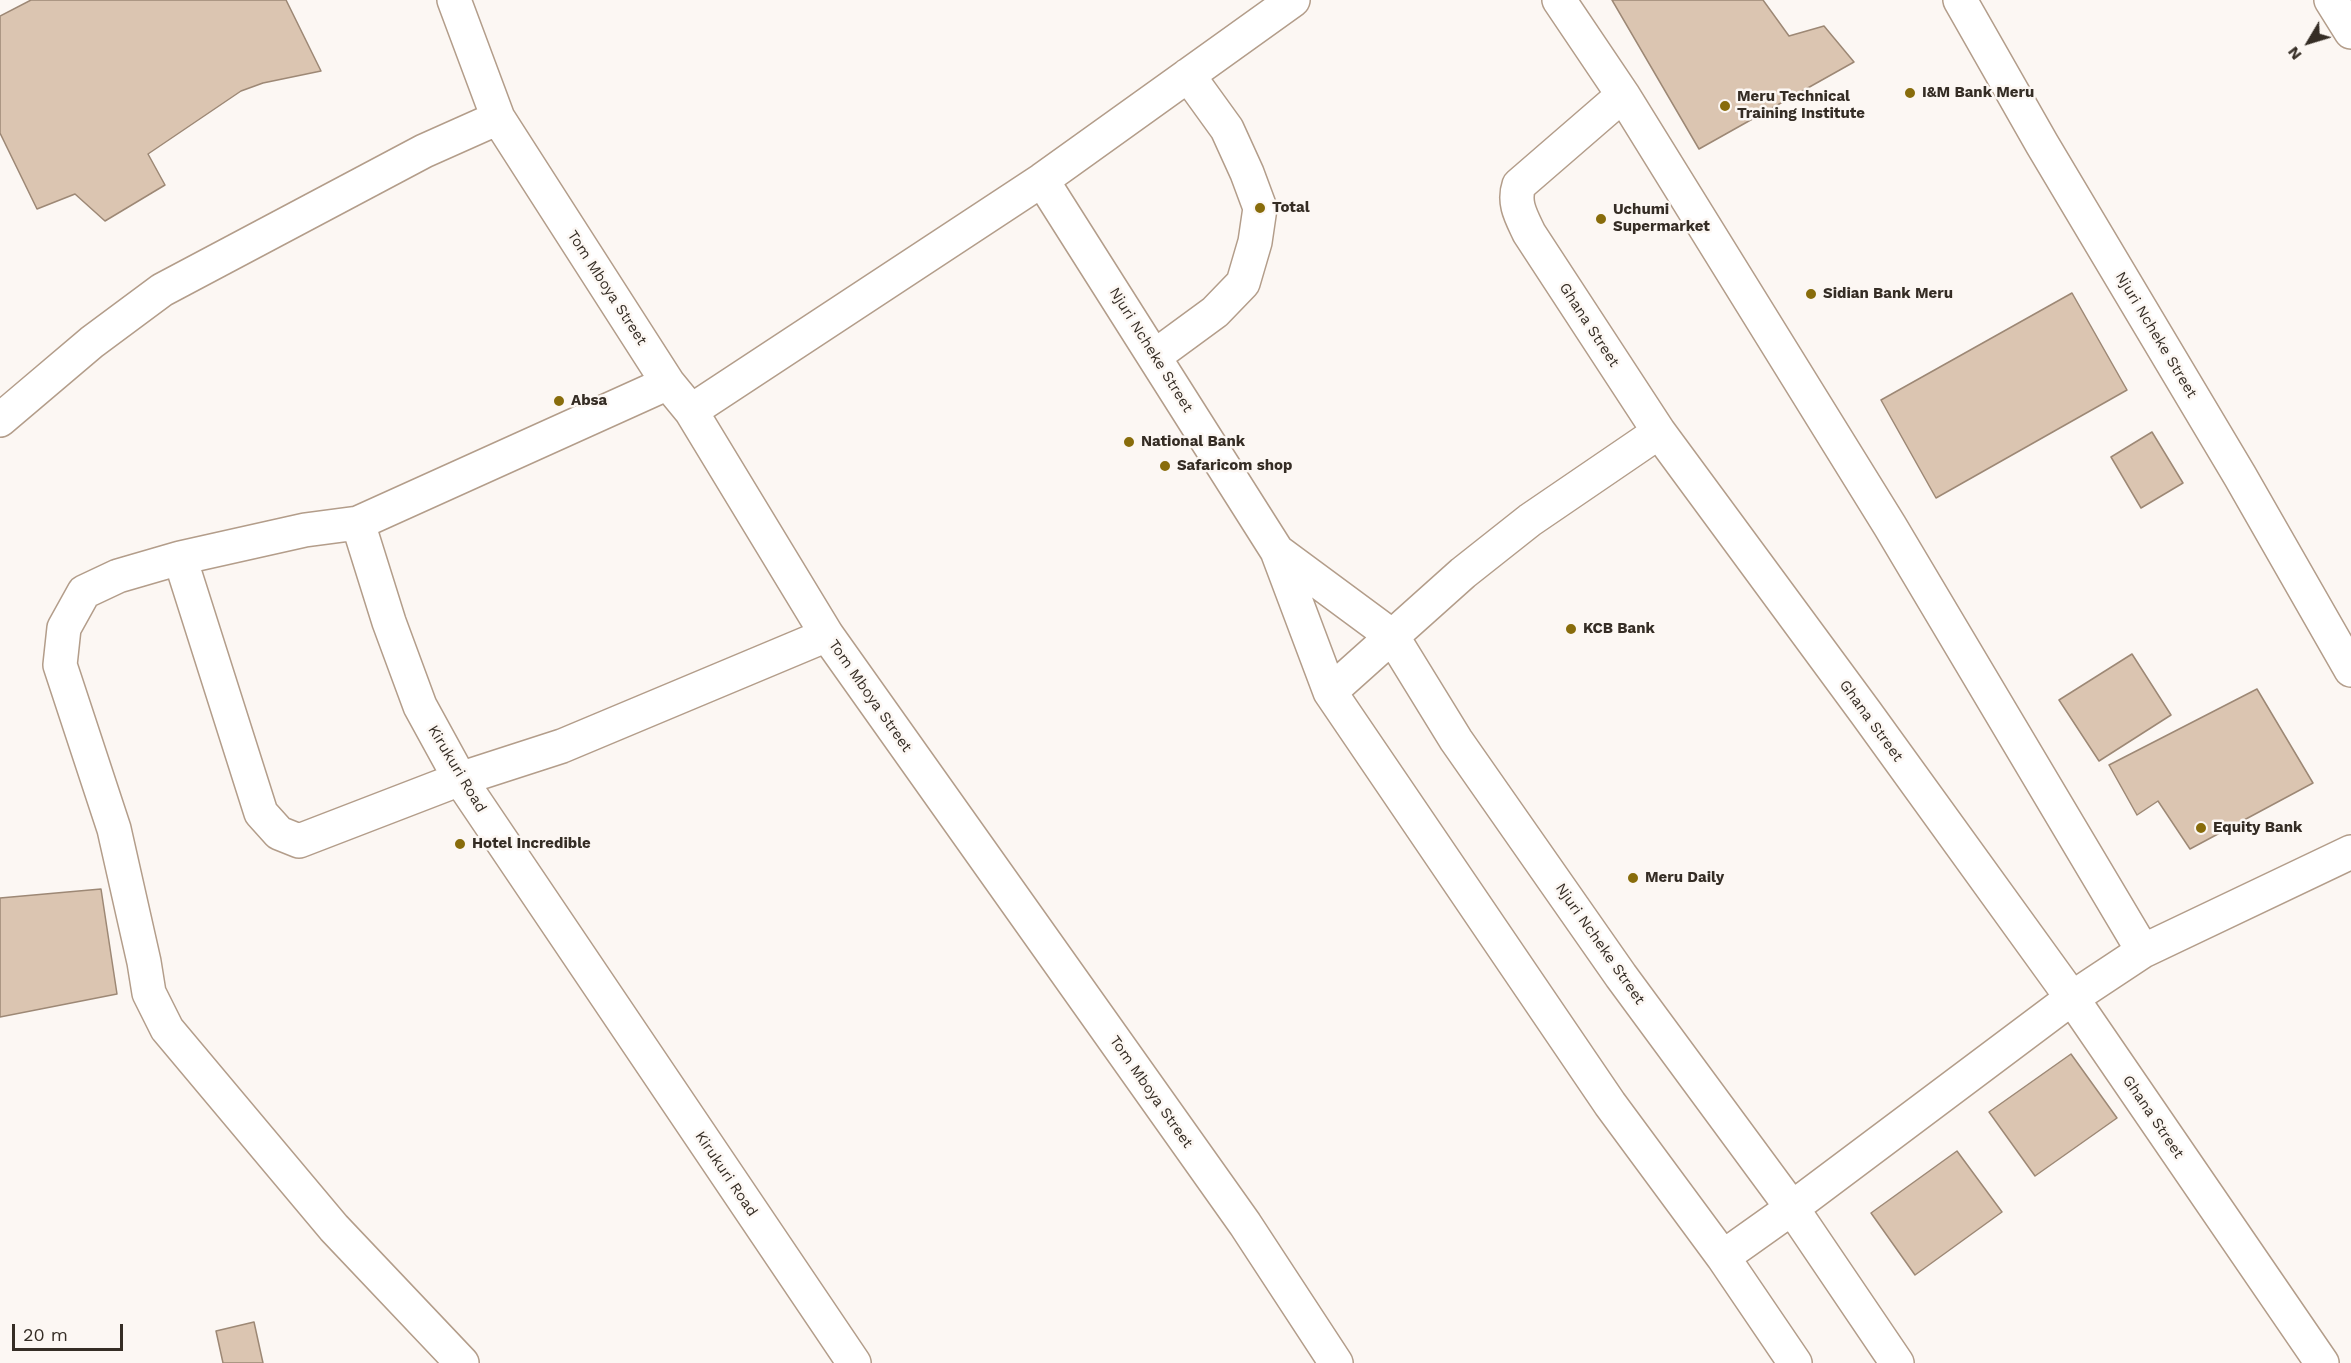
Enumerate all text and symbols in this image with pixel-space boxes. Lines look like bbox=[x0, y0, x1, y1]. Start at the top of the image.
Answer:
north arrow bbox=[2279, 12, 2339, 72]
text: N bbox=[2283, 43, 2306, 64]
place label: I&M Bank Meru bbox=[1922, 84, 2034, 102]
marker: I&M Bank Meru bbox=[1903, 86, 1917, 100]
place label: Meru Technical Training Institute bbox=[1737, 88, 1865, 123]
marker: Meru Technical Training Institute bbox=[1718, 99, 1732, 113]
place label: Total bbox=[1272, 199, 1310, 217]
marker: Total bbox=[1253, 201, 1267, 215]
place label: Uchumi Supermarket bbox=[1613, 201, 1710, 236]
marker: Uchumi Supermarket bbox=[1594, 212, 1608, 226]
street label: Tom Mboya Street bbox=[563, 227, 651, 349]
street label: Njuri Ncheke Street bbox=[2111, 269, 2201, 401]
street label: Ghana Street bbox=[1555, 280, 1623, 370]
street label: Njuri Ncheke Street bbox=[1105, 284, 1197, 416]
place label: Sidian Bank Meru bbox=[1823, 285, 1953, 303]
marker: Sidian Bank Meru bbox=[1804, 287, 1818, 301]
place label: Absa bbox=[571, 392, 607, 410]
marker: Absa bbox=[552, 394, 566, 408]
place label: National Bank bbox=[1141, 433, 1245, 451]
marker: National Bank bbox=[1122, 435, 1136, 449]
place label: Safaricom shop bbox=[1177, 457, 1292, 475]
marker: Safaricom shop bbox=[1158, 459, 1172, 473]
place label: KCB Bank bbox=[1583, 620, 1655, 638]
marker: KCB Bank bbox=[1564, 622, 1578, 636]
street label: Tom Mboya Street bbox=[824, 636, 916, 756]
street label: Ghana Street bbox=[1835, 677, 1907, 765]
street label: Kirukuri Road bbox=[424, 722, 490, 816]
place label: Equity Bank bbox=[2213, 819, 2302, 837]
marker: Equity Bank bbox=[2194, 821, 2208, 835]
place label: Hotel Incredible bbox=[472, 835, 591, 853]
marker: Hotel Incredible bbox=[453, 837, 467, 851]
place label: Meru Daily bbox=[1645, 869, 1724, 887]
marker: Meru Daily bbox=[1626, 871, 1640, 885]
street label: Njuri Ncheke Street bbox=[1551, 880, 1649, 1008]
street label: Tom Mboya Street bbox=[1105, 1032, 1197, 1152]
street label: Ghana Street bbox=[2119, 1072, 2187, 1162]
street label: Kirukuri Road bbox=[691, 1128, 761, 1220]
scale bar bbox=[15, 1312, 126, 1350]
text: 20 m bbox=[23, 1324, 68, 1345]

